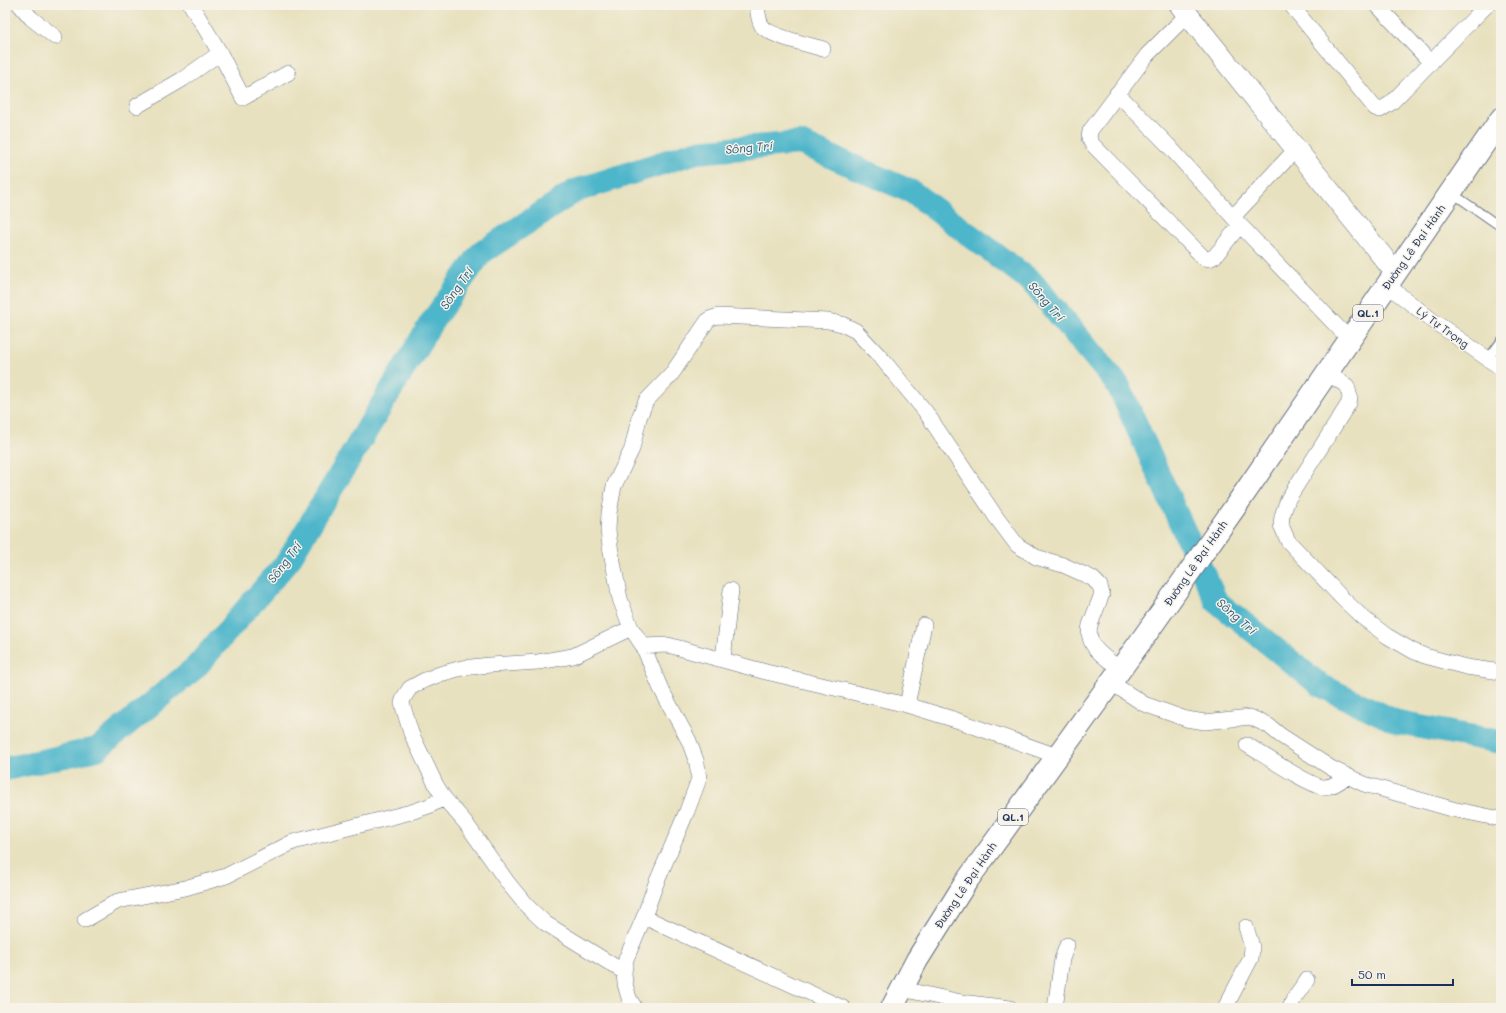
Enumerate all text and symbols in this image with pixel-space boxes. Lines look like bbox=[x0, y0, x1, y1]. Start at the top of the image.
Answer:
water label: Sông Trí bbox=[724, 137, 774, 157]
street label: Đường Lê Đại Hành bbox=[1378, 201, 1448, 293]
water label: Sông Trí bbox=[436, 264, 476, 312]
water label: Sông Trí bbox=[1025, 278, 1069, 324]
street label: Lý Tự Trọng bbox=[1414, 303, 1472, 351]
road number: QL.1 bbox=[1353, 305, 1383, 321]
street label: Đường Lê Đại Hành bbox=[1160, 517, 1230, 609]
water label: Sông Trí bbox=[263, 538, 305, 586]
water label: Sông Trí bbox=[1214, 594, 1260, 638]
road number: QL.1 bbox=[998, 809, 1028, 825]
street label: Đường Lê Đại Hành bbox=[930, 839, 1000, 931]
scale bar bbox=[1352, 961, 1453, 987]
text: 50 m bbox=[1358, 966, 1386, 982]

